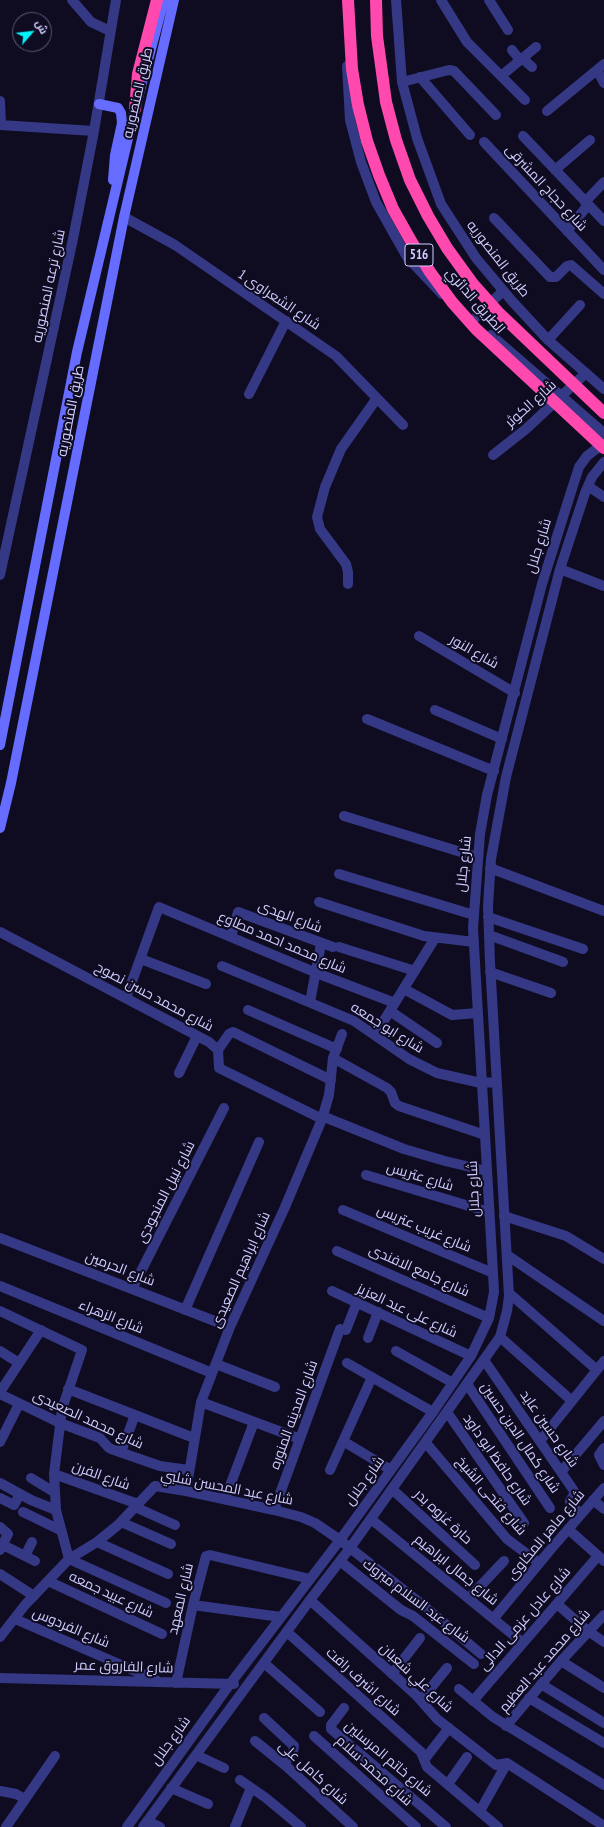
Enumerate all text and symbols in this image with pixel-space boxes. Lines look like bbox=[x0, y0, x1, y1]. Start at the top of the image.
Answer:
north arrow bbox=[12, 12, 52, 52]
text: ش bbox=[32, 17, 51, 36]
street label: طريق المنصوريه bbox=[119, 46, 157, 140]
street label: شارع حجاج المشرقى bbox=[501, 141, 591, 235]
street label: طريق المنصوريه bbox=[463, 217, 533, 301]
street label: شارع ترعه المنصوريه bbox=[29, 228, 69, 344]
road number: 516 bbox=[405, 244, 433, 266]
street label: الطريق الدائري bbox=[442, 265, 508, 337]
street label: شارع الشعراوى 1 bbox=[234, 266, 324, 334]
street label: طريق المنصوريه bbox=[54, 364, 88, 458]
street label: شارع الكوثر bbox=[502, 377, 560, 431]
street label: شارع جلال bbox=[523, 516, 555, 576]
street label: شارع النور bbox=[447, 631, 501, 673]
street label: شارع جلال bbox=[453, 835, 475, 893]
street label: شارع الهدى bbox=[256, 897, 324, 937]
street label: شارع محمد احمد مطاوع bbox=[215, 908, 349, 978]
street label: شارع محمد حسن نصوح bbox=[92, 959, 216, 1035]
street label: شارع ابو جمعه bbox=[347, 999, 427, 1057]
street label: شارع نبيل المنجودى bbox=[133, 1138, 199, 1246]
street label: شارع عتريس bbox=[385, 1159, 455, 1195]
street label: شارع جلال bbox=[464, 1160, 484, 1218]
street label: شارع غريب عتريس bbox=[374, 1202, 474, 1256]
street label: شارع ابراهيم الصعيدى bbox=[208, 1209, 274, 1331]
street label: شارع جامع الافندى bbox=[366, 1241, 472, 1301]
street label: شارع الحرمين bbox=[83, 1248, 157, 1290]
street label: شارع على عبد العزيز bbox=[354, 1280, 460, 1342]
street label: شارع الزهراء bbox=[76, 1296, 146, 1338]
street label: شارع المدينه المنوره bbox=[266, 1358, 322, 1472]
street label: شارع كمال الدين حسين bbox=[477, 1379, 563, 1497]
street label: شارع محمد الصعيدى bbox=[30, 1387, 146, 1453]
street label: شارع حسين عايد bbox=[516, 1387, 582, 1471]
street label: شارع حافظ ابو داود bbox=[459, 1411, 535, 1509]
street label: شارع جلال bbox=[342, 1453, 388, 1509]
street label: شارع فتحى الشيخ bbox=[452, 1453, 530, 1539]
street label: شارع الفرن bbox=[70, 1458, 132, 1494]
street label: شارع عبد المحسن شلبي bbox=[159, 1467, 295, 1509]
street label: حارة غزوه بدر bbox=[411, 1486, 475, 1548]
street label: شارع ماهر المكاوى bbox=[504, 1487, 588, 1583]
street label: شارع جمال ابراهيم bbox=[410, 1531, 502, 1609]
street label: شارع عبد السلام مبروك bbox=[359, 1555, 473, 1647]
street label: شارع المعهد bbox=[165, 1562, 197, 1636]
street label: شارع عادل عزمى الدالى bbox=[476, 1564, 574, 1674]
street label: شارع عبيد جمعه bbox=[66, 1568, 156, 1622]
street label: شارع الفردوس bbox=[30, 1604, 112, 1652]
street label: شارع محمد عبد العظيم bbox=[496, 1606, 594, 1716]
street label: شارع علي شعبان bbox=[376, 1640, 456, 1716]
street label: شارع اشرف رافت bbox=[322, 1644, 404, 1720]
street label: شارع الفاروق عمر bbox=[74, 1657, 174, 1677]
street label: شارع جلال bbox=[148, 1713, 194, 1769]
street label: شارع خاتم المرسلين bbox=[341, 1718, 435, 1800]
street label: شارع محمد سلام bbox=[332, 1732, 416, 1810]
street label: شارع كامل على bbox=[275, 1737, 351, 1809]

